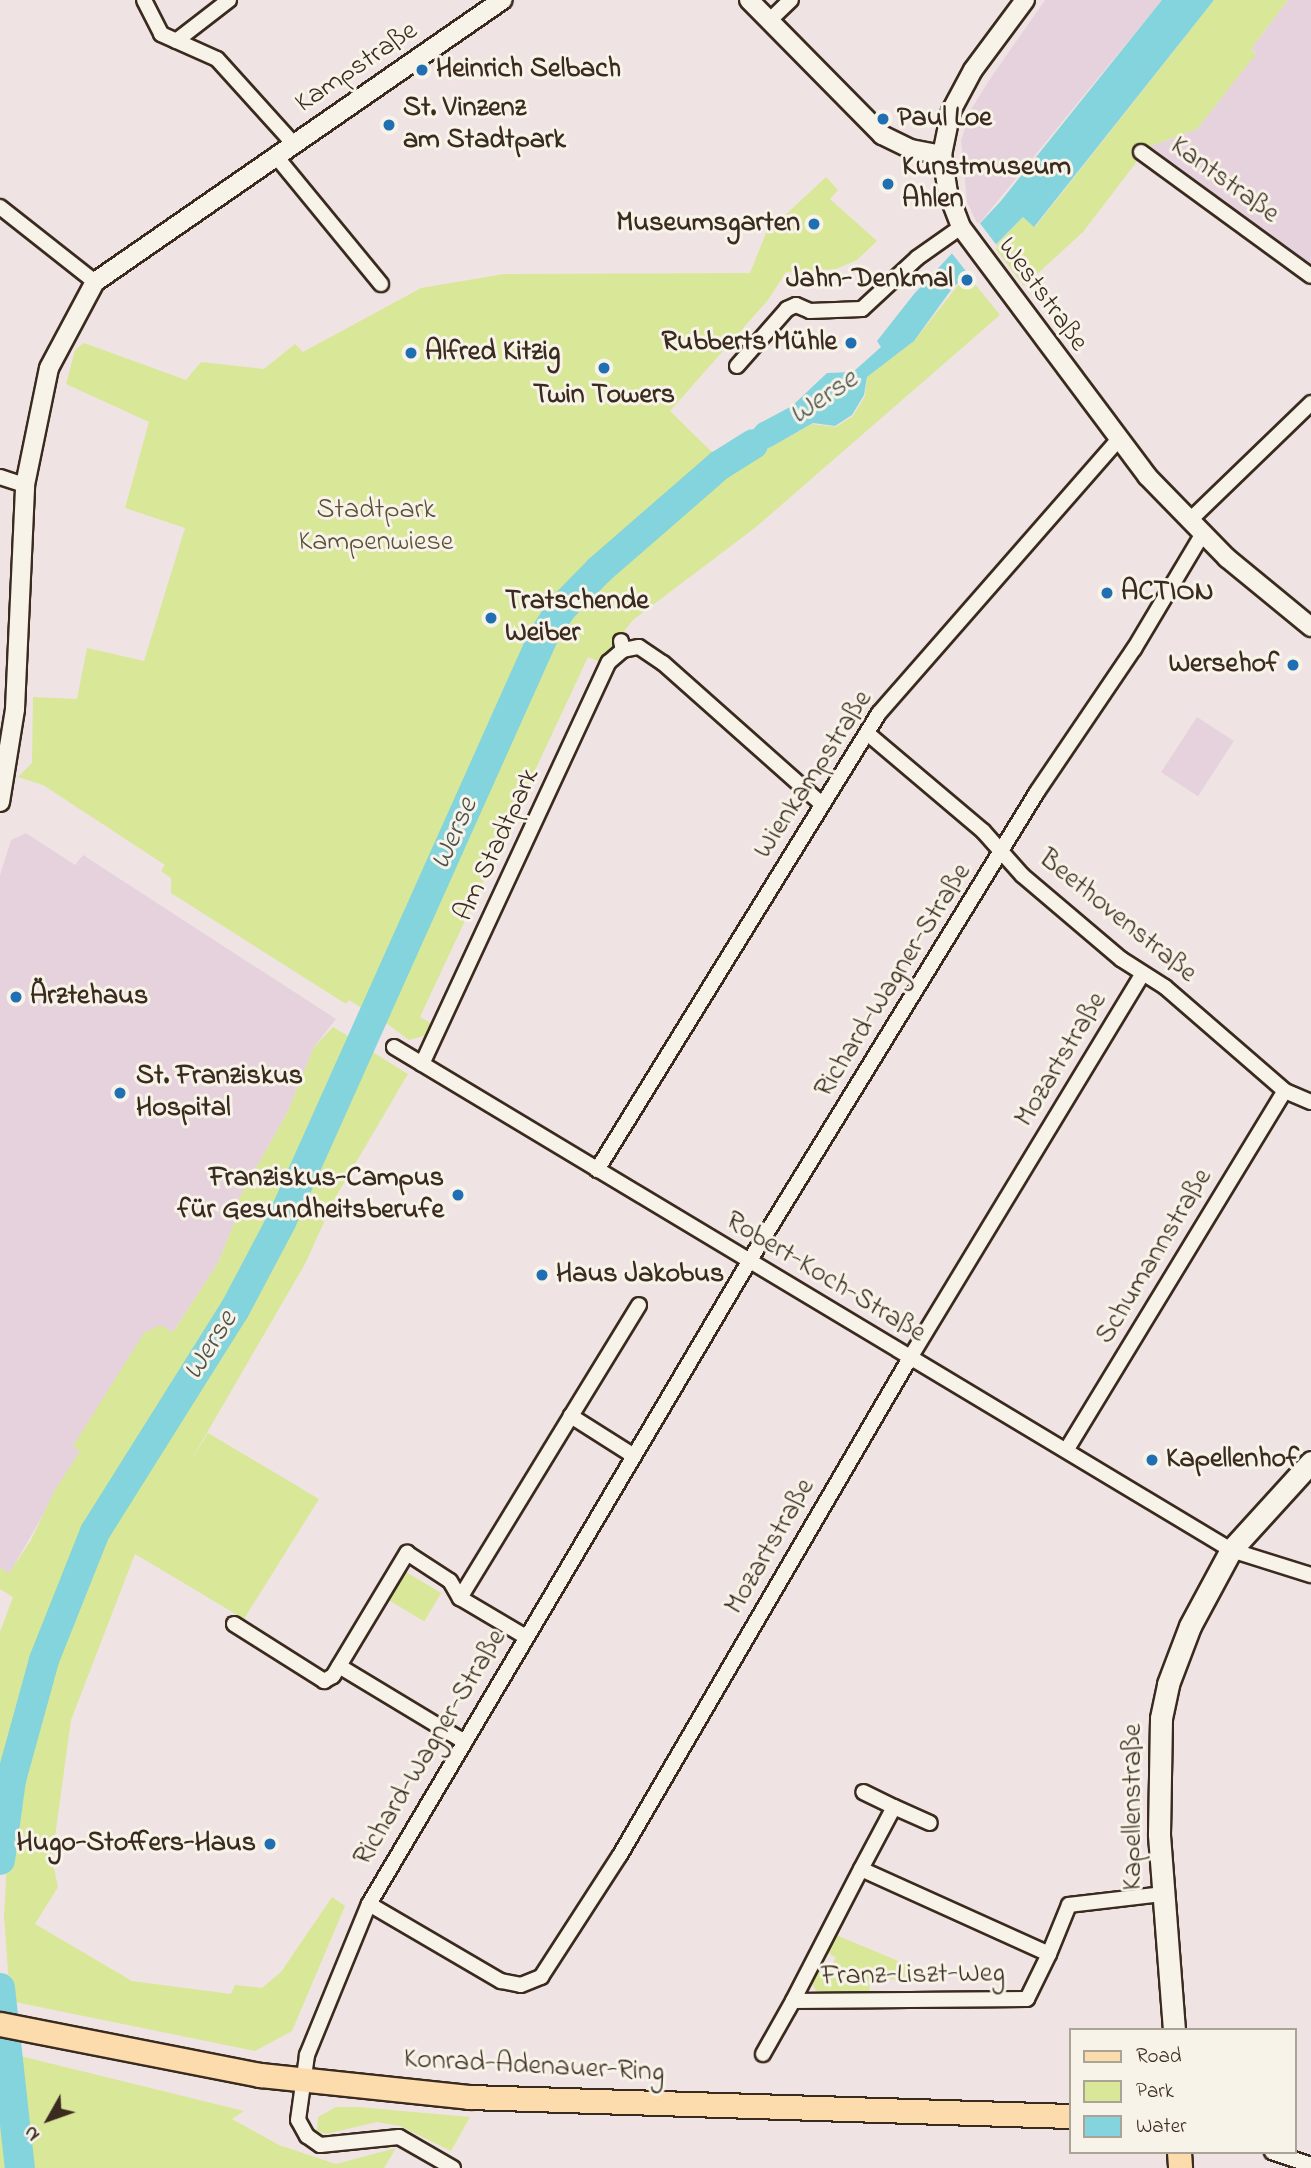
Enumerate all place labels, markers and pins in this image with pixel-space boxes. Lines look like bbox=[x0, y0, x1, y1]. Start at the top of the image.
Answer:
place label: Heinrich Selbach bbox=[436, 53, 621, 87]
marker: Heinrich Selbach bbox=[414, 62, 430, 78]
place label: St. Vinzenz am Stadtpark bbox=[403, 92, 566, 158]
place label: Paul Loe bbox=[897, 102, 992, 136]
marker: Paul Loe bbox=[875, 111, 891, 127]
marker: St. Vinzenz am Stadtpark bbox=[381, 117, 397, 133]
place label: Kunstmuseum Ahlen bbox=[902, 151, 1071, 217]
marker: Kunstmuseum Ahlen bbox=[880, 176, 896, 192]
place label: Museumsgarten bbox=[616, 207, 800, 241]
marker: Museumsgarten bbox=[806, 216, 822, 232]
place label: Jahn-Denkmal bbox=[786, 263, 953, 297]
marker: Jahn-Denkmal bbox=[959, 272, 975, 288]
place label: Rubberts Mühle bbox=[661, 326, 837, 360]
marker: Rubberts Mühle bbox=[843, 335, 859, 351]
place label: Alfred Kitzig bbox=[425, 336, 560, 370]
marker: Alfred Kitzig bbox=[403, 345, 419, 361]
marker: Twin Towers bbox=[596, 360, 612, 376]
place label: Twin Towers bbox=[533, 379, 675, 413]
place label: ACTION bbox=[1121, 576, 1214, 610]
place label: Tratschende Weiber bbox=[505, 585, 649, 651]
marker: ACTION bbox=[1099, 585, 1115, 601]
marker: Tratschende Weiber bbox=[483, 610, 499, 626]
place label: Wersehof bbox=[1168, 648, 1279, 682]
marker: Wersehof bbox=[1285, 657, 1301, 673]
place label: Ärztehaus bbox=[30, 980, 148, 1014]
marker: Ärztehaus bbox=[8, 989, 24, 1005]
place label: St. Franziskus Hospital bbox=[136, 1060, 303, 1126]
marker: St. Franziskus Hospital bbox=[110, 1083, 130, 1103]
place label: Franziskus-Campus für Gesundheitsberufe bbox=[178, 1162, 444, 1228]
marker: Franziskus-Campus für Gesundheitsberufe bbox=[450, 1187, 466, 1203]
place label: Haus Jakobus bbox=[556, 1258, 724, 1292]
marker: Haus Jakobus bbox=[534, 1267, 550, 1283]
place label: Kapellenhof bbox=[1166, 1443, 1299, 1477]
marker: Kapellenhof bbox=[1144, 1452, 1160, 1468]
place label: Hugo-Stoffers-Haus bbox=[17, 1827, 256, 1861]
marker: Hugo-Stoffers-Haus bbox=[262, 1836, 278, 1852]

